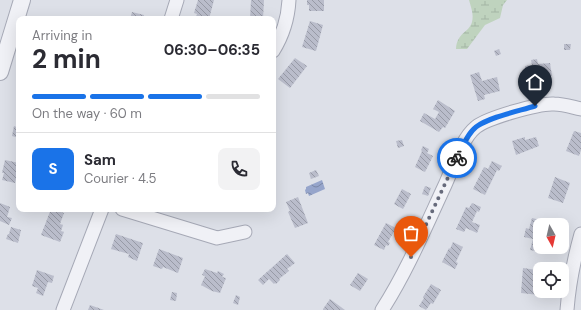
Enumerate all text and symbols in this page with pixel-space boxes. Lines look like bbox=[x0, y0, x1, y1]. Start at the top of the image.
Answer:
text: Arriving in bbox=[32, 27, 92, 44]
text: 06:30–06:35 bbox=[164, 40, 260, 60]
text: 2 min bbox=[32, 42, 101, 76]
pin bbox=[518, 65, 552, 106]
icon: home bbox=[524, 71, 546, 93]
text: On the way · 60 m bbox=[32, 105, 142, 122]
courier bbox=[437, 138, 477, 178]
icon: bike bbox=[446, 147, 468, 169]
button: phone bbox=[218, 148, 260, 190]
text: Sam bbox=[84, 150, 116, 170]
text: S bbox=[48, 159, 58, 179]
text: Courier · 4.5 bbox=[84, 170, 157, 187]
pin bbox=[394, 216, 428, 257]
north arrow bbox=[533, 218, 569, 254]
map controls bbox=[533, 218, 569, 298]
icon: bag bbox=[400, 222, 422, 244]
button: locate bbox=[533, 262, 569, 298]

